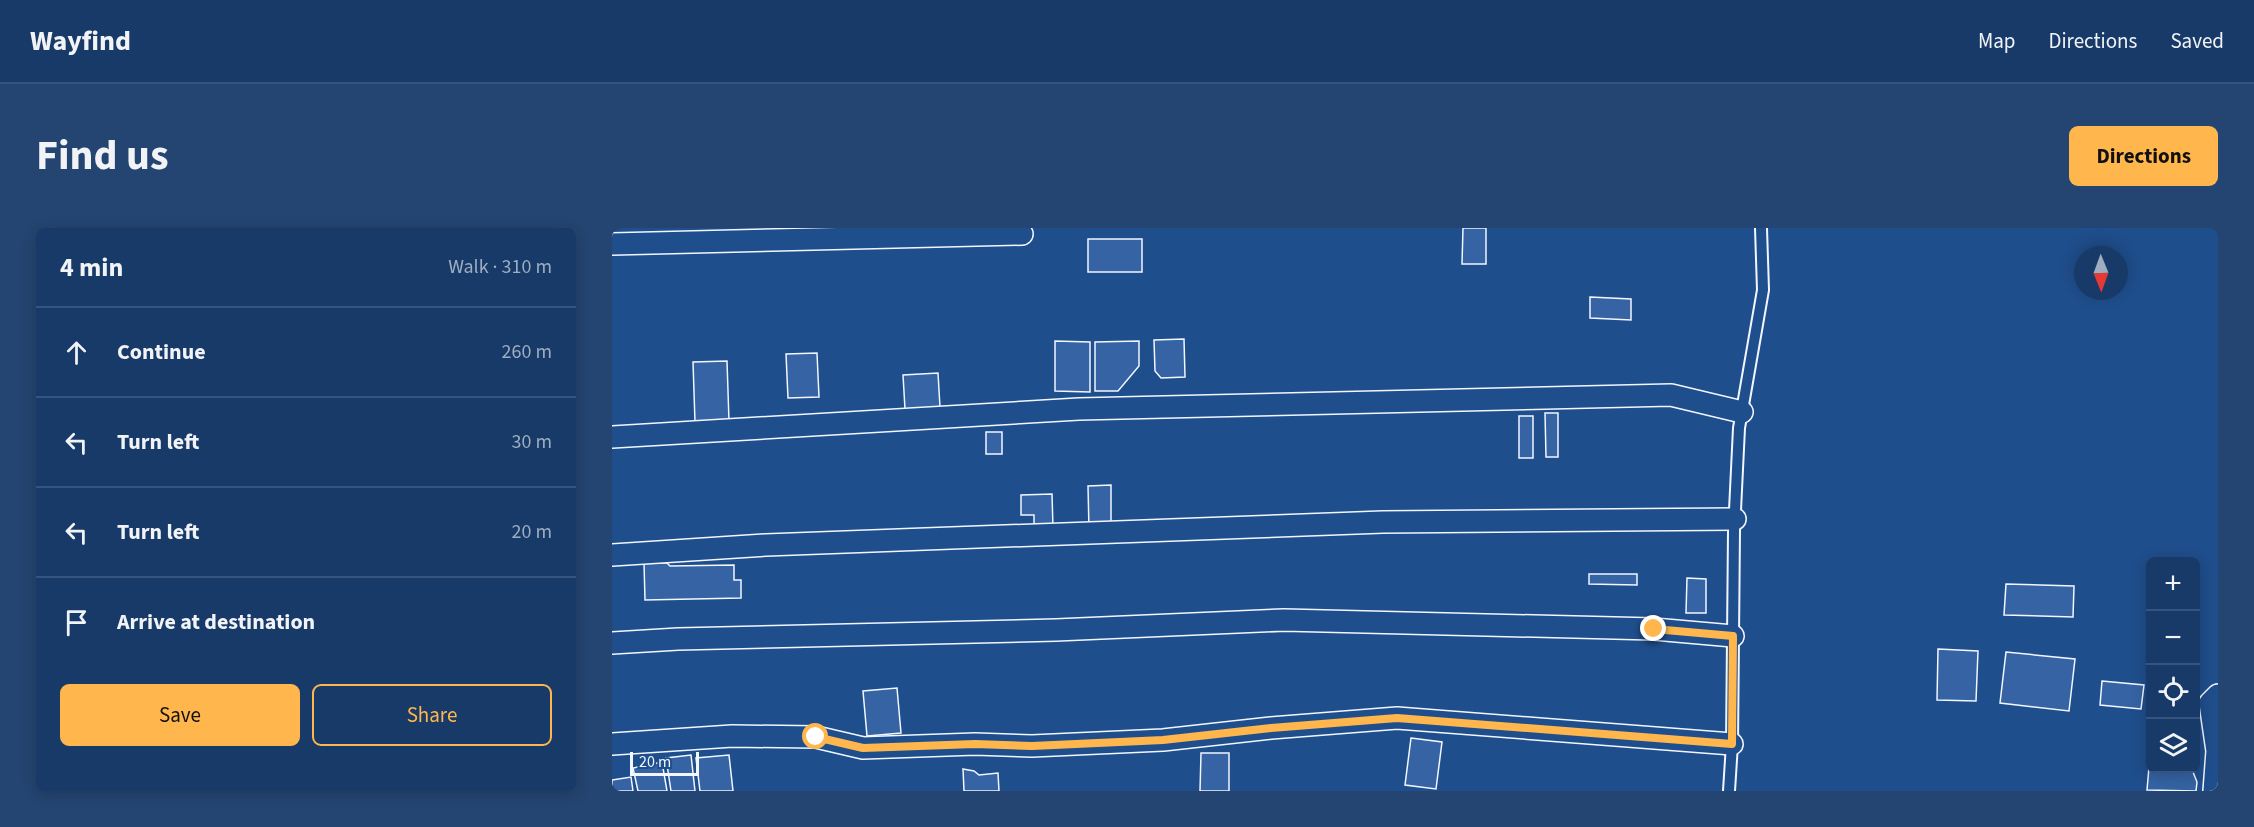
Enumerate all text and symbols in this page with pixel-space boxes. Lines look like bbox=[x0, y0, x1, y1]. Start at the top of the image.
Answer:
text: Wayfind bbox=[30, 21, 131, 61]
text: Map bbox=[1978, 26, 2016, 56]
text: Directions bbox=[2049, 26, 2137, 56]
text: Saved bbox=[2170, 26, 2224, 56]
text: Find us bbox=[36, 126, 169, 186]
button: Directions bbox=[2069, 126, 2218, 186]
north arrow bbox=[2074, 246, 2128, 300]
text: 4 min bbox=[60, 249, 123, 286]
text: Walk · 310 m bbox=[448, 253, 552, 281]
icon: ahead bbox=[60, 336, 93, 369]
text: Continue bbox=[117, 336, 206, 368]
text: 260 m bbox=[502, 338, 552, 366]
icon: left bbox=[60, 426, 93, 459]
text: Turn left bbox=[117, 426, 199, 458]
text: 30 m bbox=[512, 428, 552, 456]
icon: left bbox=[60, 516, 93, 549]
text: Turn left bbox=[117, 516, 199, 548]
text: 20 m bbox=[512, 518, 552, 546]
map controls bbox=[2146, 557, 2200, 773]
button: + bbox=[2146, 557, 2200, 611]
icon: arrive bbox=[60, 606, 93, 639]
text: Arrive at destination bbox=[117, 606, 315, 638]
button: − bbox=[2146, 611, 2200, 665]
route end bbox=[1640, 615, 1666, 641]
button: locate bbox=[2146, 665, 2200, 719]
button: Save bbox=[60, 684, 300, 746]
button: Share bbox=[312, 684, 552, 746]
button: layers bbox=[2146, 719, 2200, 773]
route start bbox=[802, 723, 828, 749]
scale bar bbox=[630, 749, 699, 776]
text: 20 m bbox=[639, 751, 671, 773]

